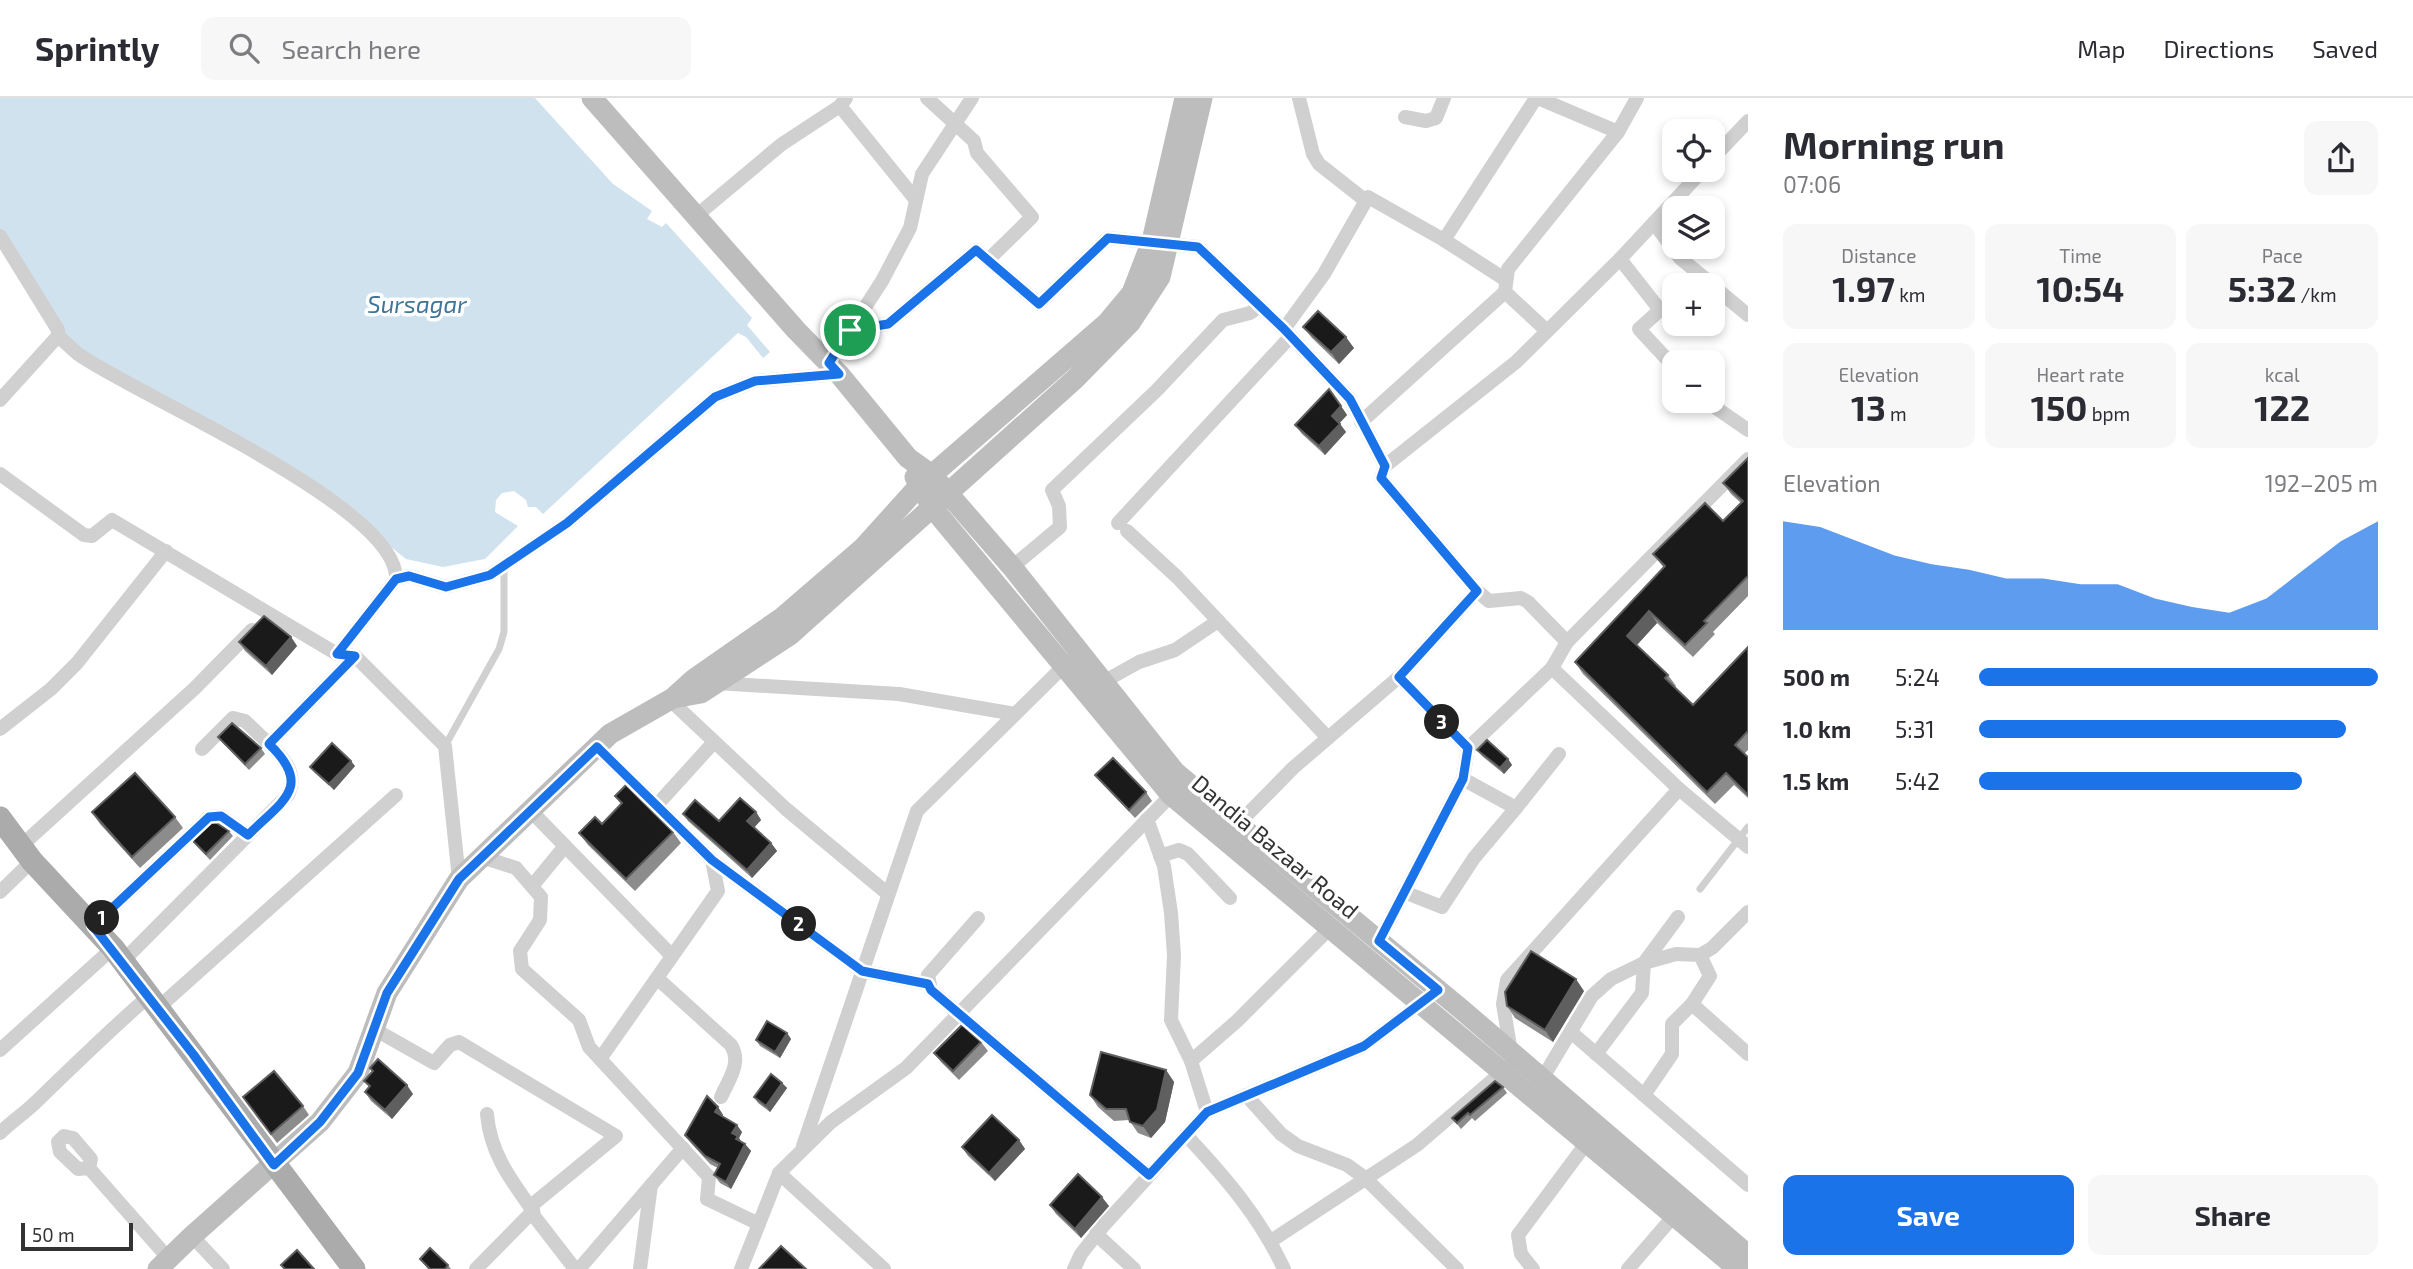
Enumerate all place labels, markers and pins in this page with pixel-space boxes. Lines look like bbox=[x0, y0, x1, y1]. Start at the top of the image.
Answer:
pin bbox=[820, 300, 880, 360]
pin: 3 bbox=[1424, 704, 1460, 740]
pin: 1 bbox=[84, 900, 119, 936]
pin: 2 bbox=[782, 906, 816, 942]

